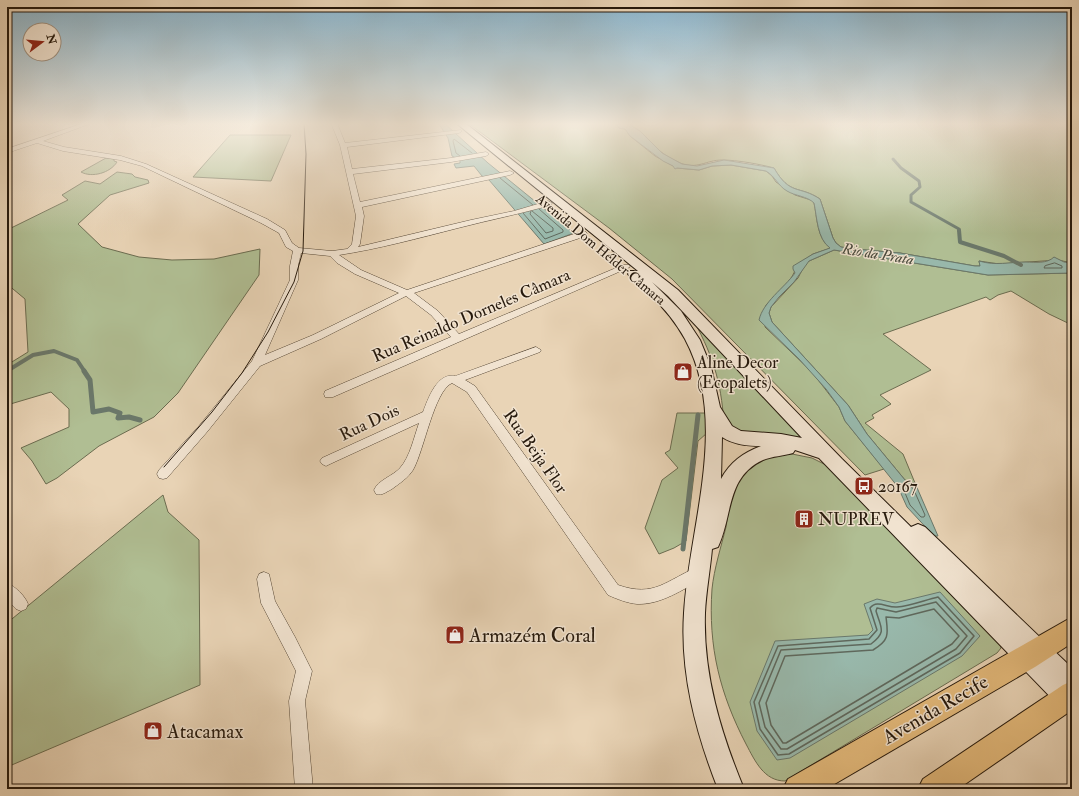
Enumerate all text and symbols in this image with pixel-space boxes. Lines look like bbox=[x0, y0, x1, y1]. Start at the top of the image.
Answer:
north arrow bbox=[22, 22, 62, 62]
text: N bbox=[43, 32, 59, 47]
street label: Avenida Dom Hélder Câmara bbox=[532, 190, 669, 309]
water label: Rio da Prata bbox=[840, 239, 915, 270]
street label: Rua Reinaldo Dorneles Câmara bbox=[369, 264, 574, 367]
place label: Aline Decor (Ecopalets) bbox=[696, 352, 779, 394]
shop icon: Aline Decor (Ecopalets) bbox=[672, 361, 694, 383]
street label: Rua Dois bbox=[336, 399, 403, 445]
street label: Rua Beija Flor bbox=[499, 405, 573, 498]
bus stop icon: 20167 bbox=[853, 475, 875, 497]
place label: 20167 bbox=[878, 476, 918, 497]
building icon: NUPREV bbox=[793, 508, 815, 530]
place label: NUPREV bbox=[818, 509, 895, 530]
place label: Armazém Coral bbox=[468, 623, 596, 648]
shop icon: Armazém Coral bbox=[444, 624, 466, 646]
street label: Avenida Recife bbox=[877, 669, 992, 750]
place label: Atacamax bbox=[166, 719, 243, 744]
shop icon: Atacamax bbox=[142, 720, 164, 742]

